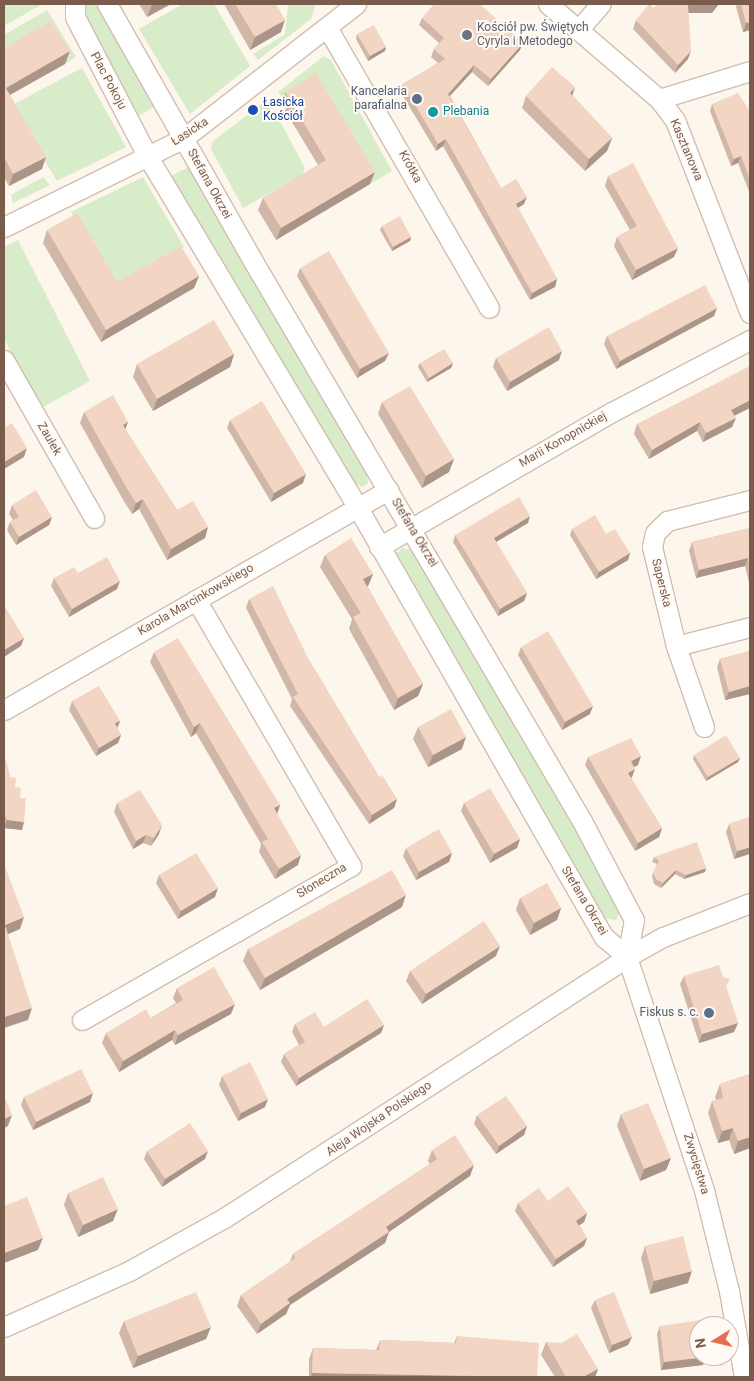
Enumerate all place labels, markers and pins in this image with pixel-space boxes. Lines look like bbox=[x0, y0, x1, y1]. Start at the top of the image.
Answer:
place label: Kościół pw. Świętych Cyryla i Metodego bbox=[477, 21, 589, 49]
marker: Kościół pw. Świętych Cyryla i Metodego bbox=[461, 29, 473, 41]
place label: Kancelaria parafialna bbox=[351, 85, 407, 113]
marker: Kancelaria parafialna bbox=[411, 93, 423, 105]
place label: Łasicka Kościół bbox=[263, 96, 304, 124]
marker: Łasicka Kościół bbox=[247, 104, 259, 116]
place label: Plebania bbox=[443, 105, 489, 119]
marker: Plebania bbox=[427, 106, 439, 118]
place label: Fiskus s. c. bbox=[640, 1006, 699, 1020]
marker: Fiskus s. c. bbox=[703, 1007, 715, 1019]

